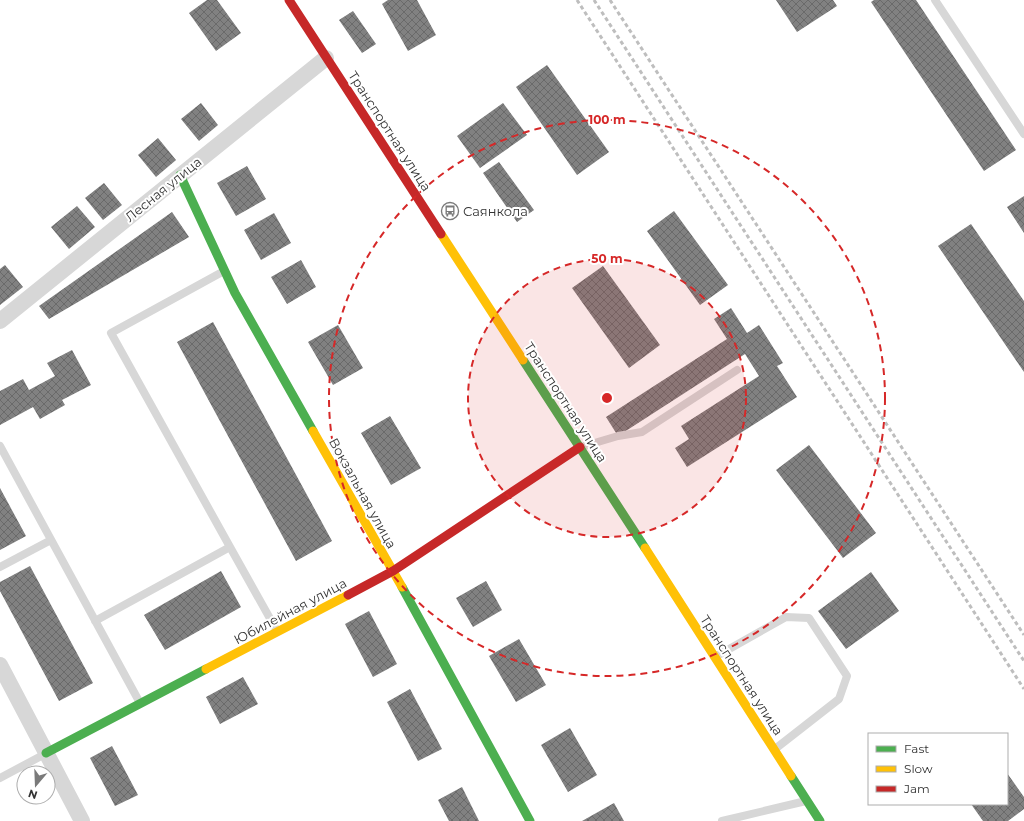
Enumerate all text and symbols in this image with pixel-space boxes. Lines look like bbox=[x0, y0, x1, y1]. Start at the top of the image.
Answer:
street label: Транспортная улица bbox=[345, 68, 435, 194]
text: 100 m bbox=[589, 112, 625, 127]
street label: Лесная улица bbox=[122, 153, 204, 225]
bus stop icon: Саянкола bbox=[440, 201, 460, 221]
place label: Саянкола bbox=[463, 203, 528, 219]
text: 50 m bbox=[591, 251, 623, 266]
street label: Транспортная улица bbox=[521, 339, 611, 465]
centre of rings bbox=[600, 391, 614, 405]
street label: Вокзальная улица bbox=[326, 435, 400, 551]
street label: Юбилейная улица bbox=[231, 575, 349, 647]
street label: Транспортная улица bbox=[697, 612, 787, 738]
legend bbox=[868, 733, 1008, 805]
text: Fast bbox=[904, 741, 929, 756]
text: Slow bbox=[904, 761, 933, 776]
north arrow bbox=[16, 765, 56, 805]
text: Jam bbox=[903, 781, 930, 796]
text: N bbox=[26, 786, 39, 803]

